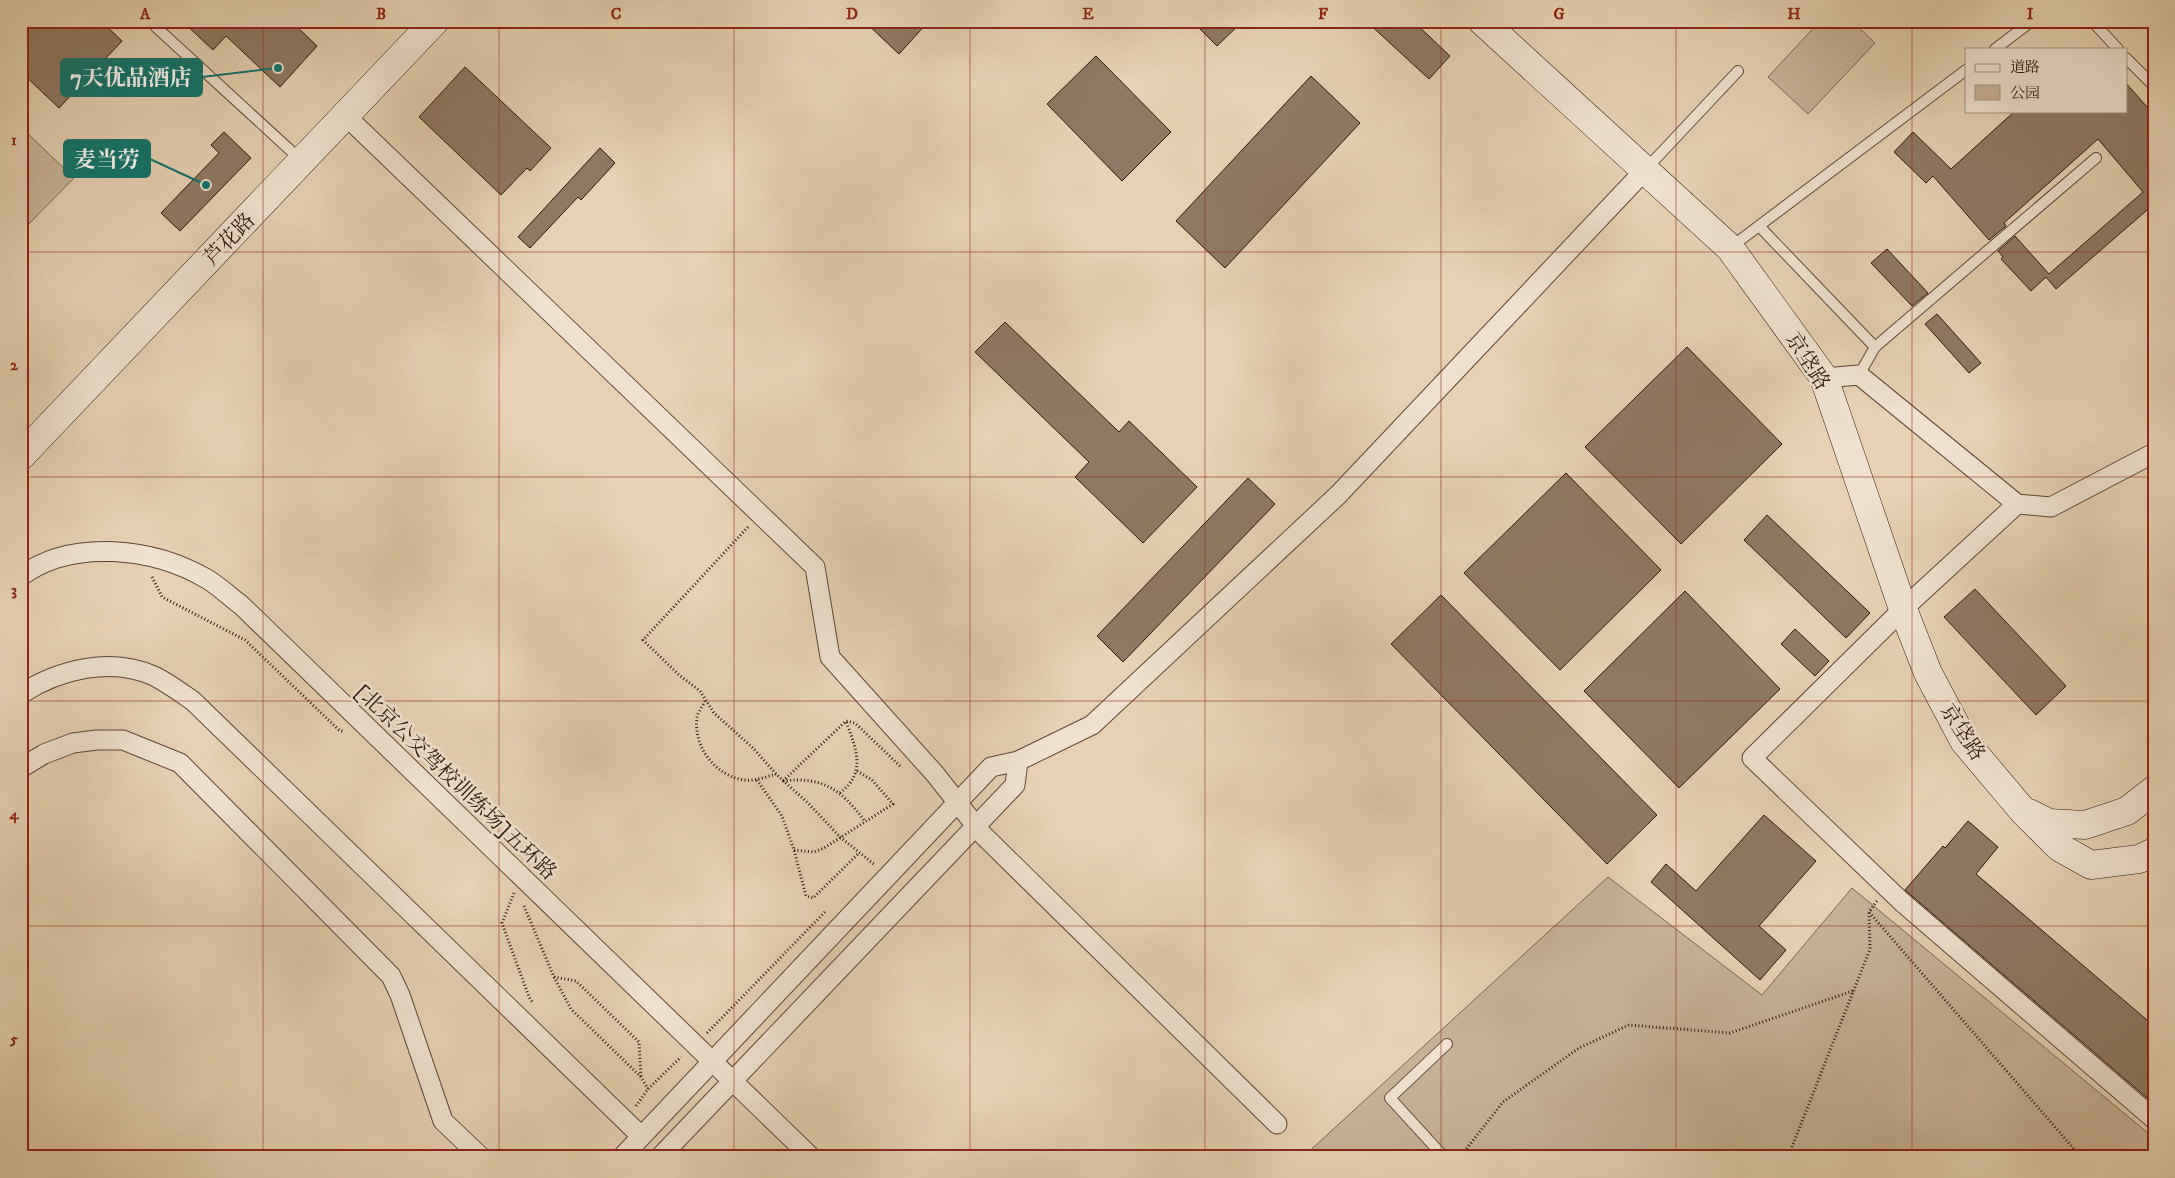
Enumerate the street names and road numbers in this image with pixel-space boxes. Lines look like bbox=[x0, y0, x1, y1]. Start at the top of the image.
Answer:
street label: 芦花路 bbox=[198, 208, 261, 271]
street label: 京垡路 bbox=[1779, 328, 1835, 395]
street label: [北京公交驾校训练场]五环路 bbox=[349, 679, 562, 886]
street label: 京垡路 bbox=[1934, 699, 1990, 766]

